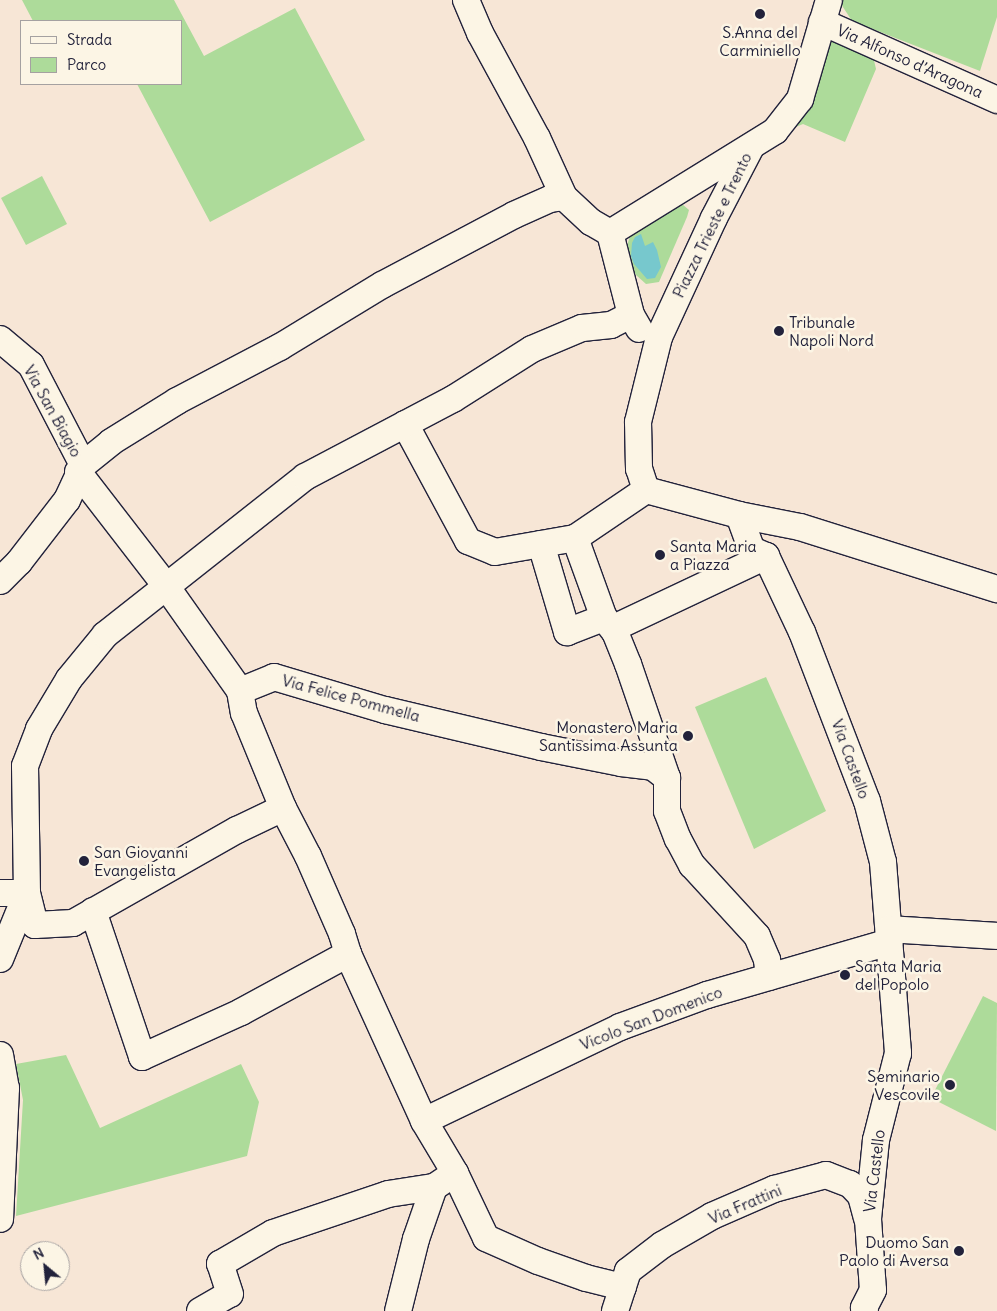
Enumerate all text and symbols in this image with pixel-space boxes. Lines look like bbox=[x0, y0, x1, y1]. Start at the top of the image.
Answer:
marker: S.Anna del Carminiello bbox=[754, 8, 766, 20]
legend bbox=[20, 20, 182, 85]
street label: Via Alfonso d’Aragona bbox=[834, 20, 986, 102]
place label: S.Anna del Carminiello bbox=[719, 22, 801, 60]
text: Strada bbox=[67, 30, 112, 49]
text: Parco bbox=[67, 55, 106, 74]
street label: Piazza Trieste e Trento bbox=[668, 149, 756, 301]
place label: Tribunale Napoli Nord bbox=[789, 312, 874, 350]
marker: Tribunale Napoli Nord bbox=[773, 325, 785, 337]
street label: Via San Biagio bbox=[20, 362, 86, 460]
place label: Santa Maria a Piazza bbox=[670, 536, 757, 574]
marker: Santa Maria a Piazza bbox=[654, 549, 666, 561]
street label: Via Felice Pommella bbox=[280, 670, 422, 726]
place label: Monastero Maria Santissima Assunta bbox=[539, 717, 678, 755]
street label: Via Castello bbox=[828, 717, 874, 801]
marker: Monastero Maria Santissima Assunta bbox=[682, 730, 694, 742]
place label: San Giovanni Evangelista bbox=[94, 842, 188, 880]
marker: San Giovanni Evangelista bbox=[78, 855, 90, 867]
place label: Santa Maria del Popolo bbox=[855, 956, 942, 994]
marker: Santa Maria del Popolo bbox=[839, 969, 851, 981]
street label: Vicolo San Domenico bbox=[577, 982, 725, 1054]
place label: Seminario Vescovile bbox=[867, 1066, 940, 1104]
marker: Seminario Vescovile bbox=[944, 1079, 956, 1091]
street label: Via Castello bbox=[859, 1128, 889, 1214]
street label: Via Frattini bbox=[706, 1180, 784, 1228]
place label: Duomo San Paolo di Aversa bbox=[839, 1232, 949, 1270]
north arrow bbox=[20, 1241, 70, 1291]
text: N bbox=[30, 1243, 47, 1264]
marker: Duomo San Paolo di Aversa bbox=[953, 1245, 965, 1257]

